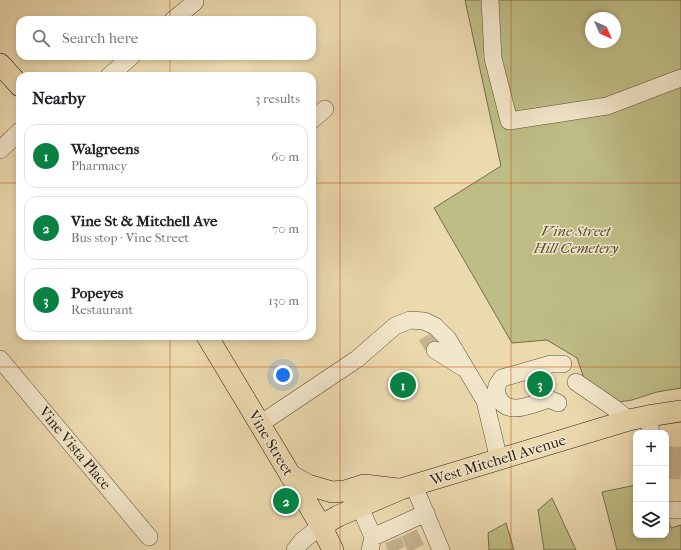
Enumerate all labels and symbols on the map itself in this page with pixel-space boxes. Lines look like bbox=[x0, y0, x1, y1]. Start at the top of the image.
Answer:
north arrow bbox=[585, 12, 621, 48]
park label: Vine Street Hill Cemetery bbox=[533, 222, 619, 257]
your location bbox=[273, 365, 293, 385]
pin: 3 bbox=[527, 369, 553, 399]
pin: 1 bbox=[390, 370, 416, 400]
street label: Vine Vista Place bbox=[34, 402, 115, 494]
street label: Vine Street bbox=[244, 406, 298, 479]
street label: West Mitchell Avenue bbox=[427, 431, 569, 489]
pin: 2 bbox=[273, 486, 299, 516]

